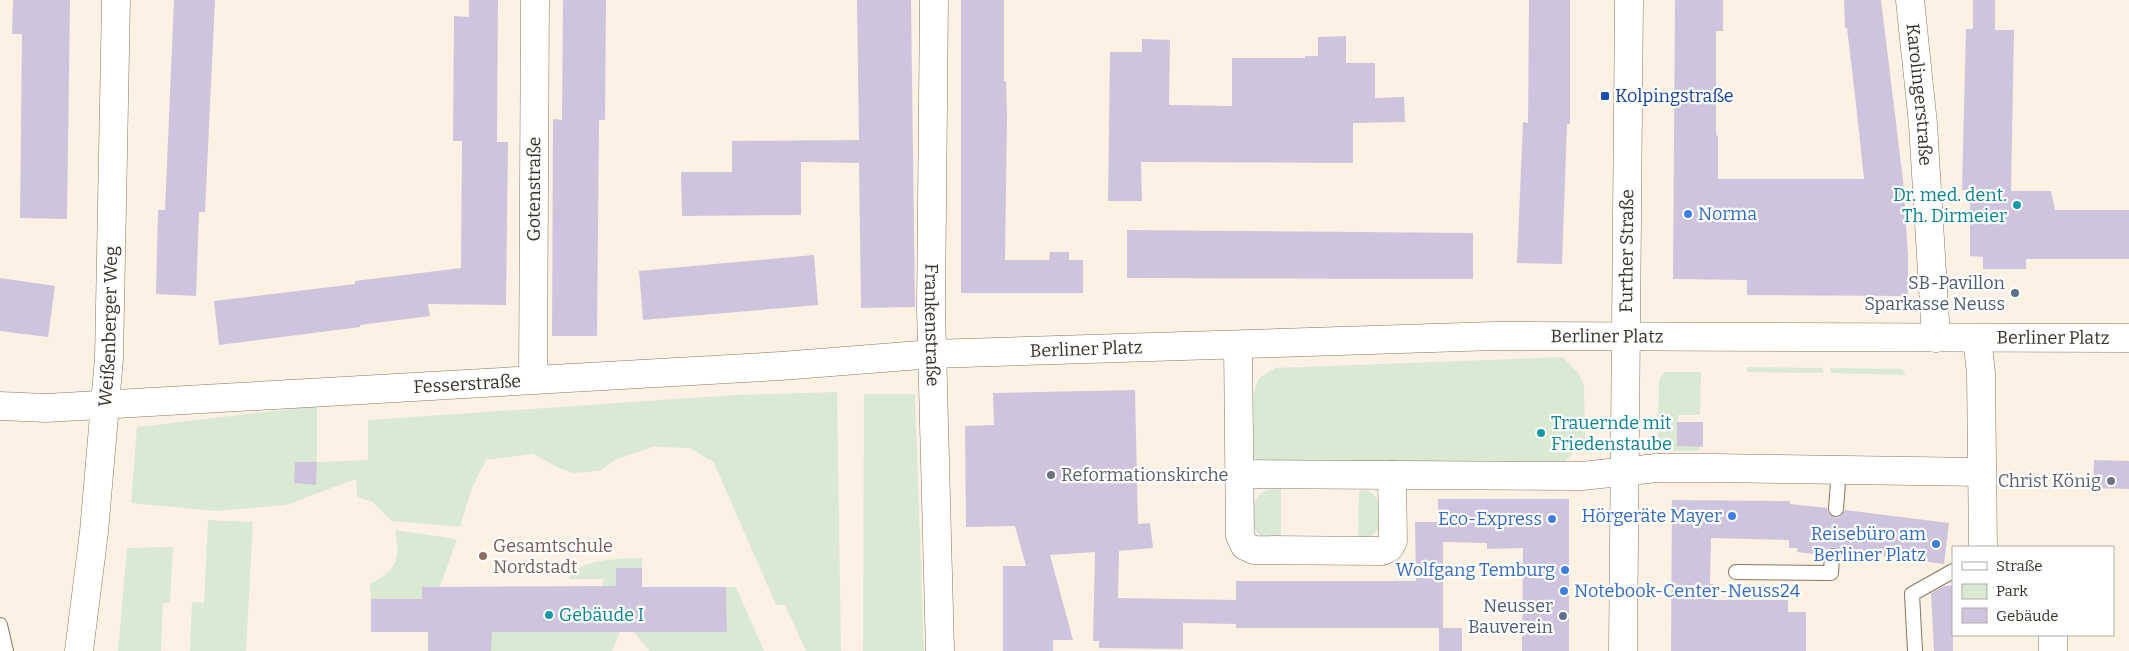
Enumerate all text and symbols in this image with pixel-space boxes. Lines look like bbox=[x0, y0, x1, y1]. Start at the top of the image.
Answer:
street label: Karolingerstraße bbox=[1902, 22, 1937, 166]
place label: Kolpingstraße bbox=[1615, 85, 1734, 107]
marker: Kolpingstraße bbox=[1599, 90, 1611, 102]
street label: Gotenstraße bbox=[523, 136, 545, 242]
place label: Dr. med. dent. Th. Dirmeier bbox=[1893, 184, 2007, 227]
street label: Further Straße bbox=[1615, 189, 1638, 313]
marker: Dr. med. dent. Th. Dirmeier bbox=[2011, 199, 2023, 211]
place label: Norma bbox=[1698, 203, 1757, 225]
marker: Norma bbox=[1682, 208, 1694, 220]
street label: Weißenberger Weg bbox=[94, 246, 122, 408]
street label: Frankenstraße bbox=[920, 263, 944, 387]
place label: SB-Pavillon Sparkasse Neuss bbox=[1864, 272, 2006, 315]
marker: SB-Pavillon Sparkasse Neuss bbox=[2009, 287, 2021, 299]
street label: Berliner Platz bbox=[1551, 325, 1663, 348]
street label: Berliner Platz bbox=[1997, 327, 2109, 349]
street label: Berliner Platz bbox=[1029, 336, 1143, 362]
street label: Fesserstraße bbox=[413, 370, 522, 398]
place label: Trauernde mit Friedenstaube bbox=[1551, 412, 1672, 455]
marker: Trauernde mit Friedenstaube bbox=[1535, 427, 1547, 439]
place label: Reformationskirche bbox=[1061, 464, 1228, 486]
marker: Reformationskirche bbox=[1045, 469, 1057, 481]
place label: Christ König bbox=[1998, 470, 2101, 492]
marker: Christ König bbox=[2105, 475, 2117, 487]
place label: Hörgeräte Mayer bbox=[1581, 505, 1722, 527]
place label: Eco-Express bbox=[1438, 508, 1542, 530]
marker: Hörgeräte Mayer bbox=[1726, 510, 1738, 522]
marker: Eco-Express bbox=[1546, 513, 1558, 525]
place label: Reisebüro am Berliner Platz bbox=[1811, 523, 1926, 566]
place label: Gesamtschule Nordstadt bbox=[493, 535, 613, 578]
marker: Reisebüro am Berliner Platz bbox=[1930, 538, 1942, 550]
legend bbox=[1952, 546, 2114, 636]
marker: Gesamtschule Nordstadt bbox=[477, 550, 489, 562]
text: Straße bbox=[1996, 557, 2042, 575]
place label: Wolfgang Temburg bbox=[1396, 559, 1555, 581]
marker: Wolfgang Temburg bbox=[1559, 564, 1571, 576]
place label: Notebook-Center-Neuss24 bbox=[1574, 580, 1801, 602]
text: Park bbox=[1996, 582, 2028, 600]
marker: Notebook-Center-Neuss24 bbox=[1558, 585, 1570, 597]
place label: Neusser Bauverein bbox=[1468, 595, 1554, 638]
place label: Gebäude I bbox=[559, 604, 644, 626]
text: Gebäude bbox=[1996, 607, 2059, 625]
marker: Gebäude I bbox=[543, 609, 555, 621]
marker: Neusser Bauverein bbox=[1557, 610, 1569, 622]

